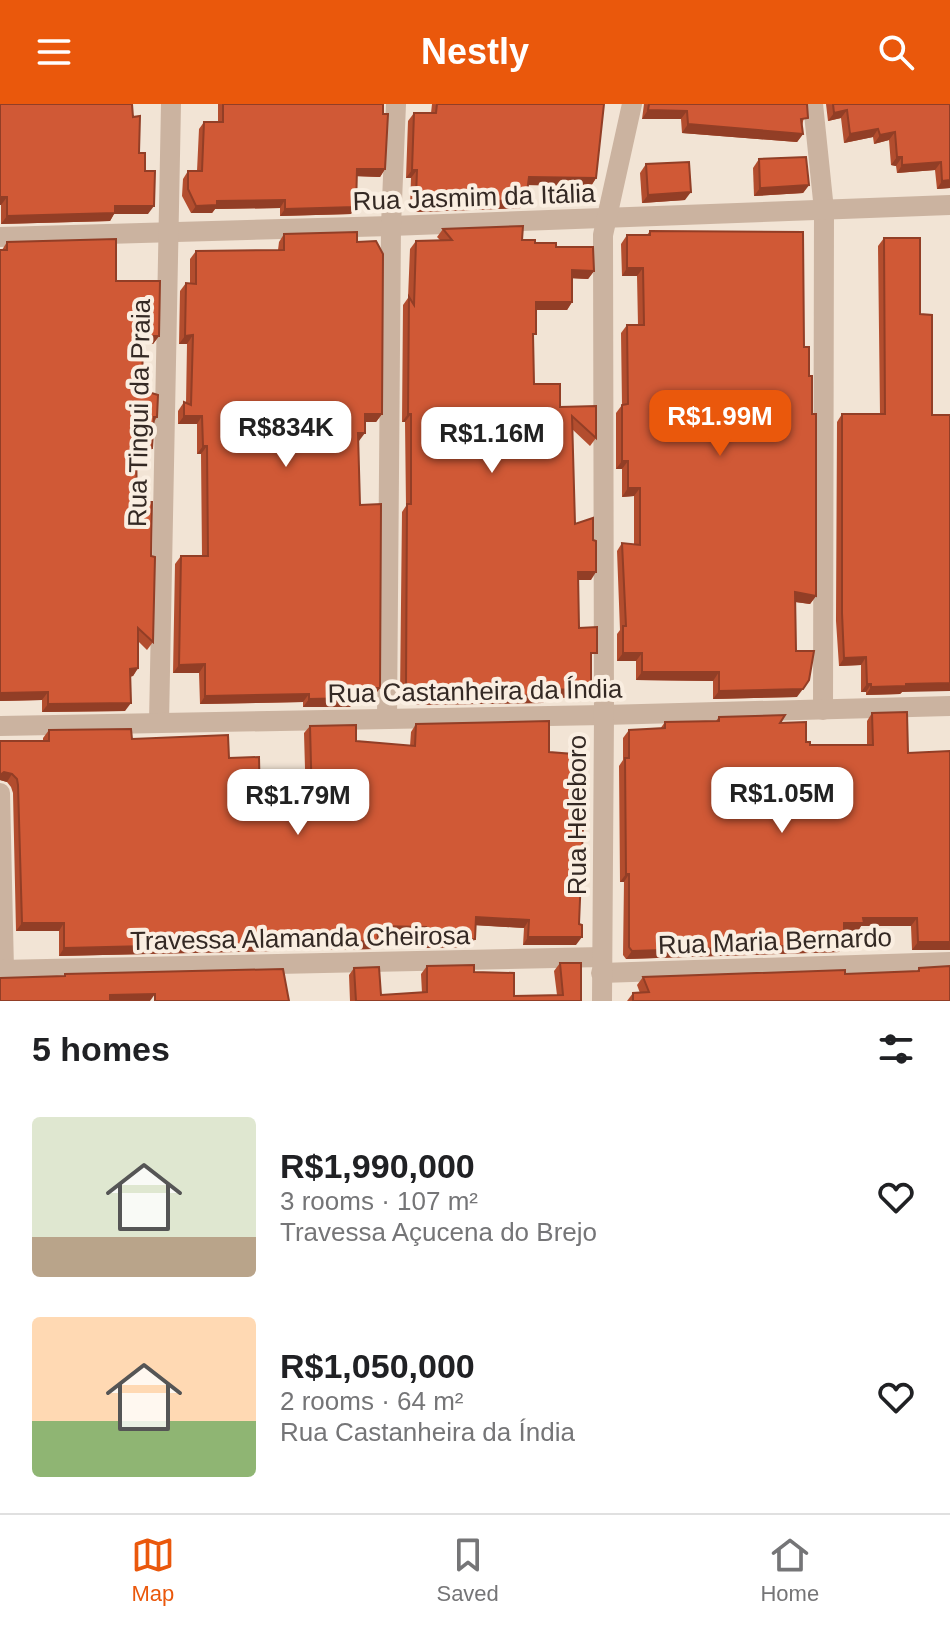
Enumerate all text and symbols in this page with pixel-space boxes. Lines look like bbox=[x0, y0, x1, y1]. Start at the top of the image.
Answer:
icon: menu bbox=[32, 30, 76, 74]
icon: search bbox=[874, 30, 918, 74]
text: Nestly bbox=[421, 31, 529, 72]
street label: Rua Jasmim da Itália bbox=[352, 178, 596, 216]
street label: Rua Tingui da Praia bbox=[122, 298, 156, 527]
pin: R$1.99M bbox=[646, 390, 794, 458]
pin: R$834K bbox=[221, 401, 351, 469]
text: R$1.99M bbox=[667, 401, 773, 431]
pin: R$1.16M bbox=[418, 407, 566, 475]
text: R$834K bbox=[238, 412, 334, 442]
text: R$1.16M bbox=[439, 418, 545, 448]
street label: Rua Castanheira da Índia bbox=[327, 673, 623, 709]
street label: Rua Heleboro bbox=[562, 735, 592, 895]
pin: R$1.05M bbox=[708, 767, 856, 835]
pin: R$1.79M bbox=[224, 769, 372, 837]
text: R$1.05M bbox=[729, 778, 835, 808]
text: R$1.79M bbox=[245, 780, 351, 810]
street label: Travessa Alamanda Cheirosa bbox=[130, 920, 471, 956]
street label: Rua Maria Bernardo bbox=[657, 922, 893, 960]
icon: filters bbox=[874, 1027, 918, 1071]
text: 5 homes bbox=[32, 1030, 170, 1068]
text: R$1,990,000 bbox=[280, 1147, 475, 1185]
icon: home bbox=[96, 1149, 192, 1245]
icon: heart bbox=[874, 1175, 918, 1219]
text: 3 rooms · 107 m² bbox=[280, 1186, 478, 1216]
text: Travessa Açucena do Brejo bbox=[280, 1217, 597, 1247]
text: R$1,050,000 bbox=[280, 1347, 475, 1385]
icon: home bbox=[96, 1349, 192, 1445]
icon: heart bbox=[874, 1375, 918, 1419]
text: 2 rooms · 64 m² bbox=[280, 1386, 464, 1416]
text: Rua Castanheira da Índia bbox=[280, 1417, 575, 1447]
tab: Map bbox=[131, 1533, 175, 1607]
tab: Saved bbox=[436, 1533, 499, 1607]
tab: Home bbox=[760, 1533, 819, 1607]

